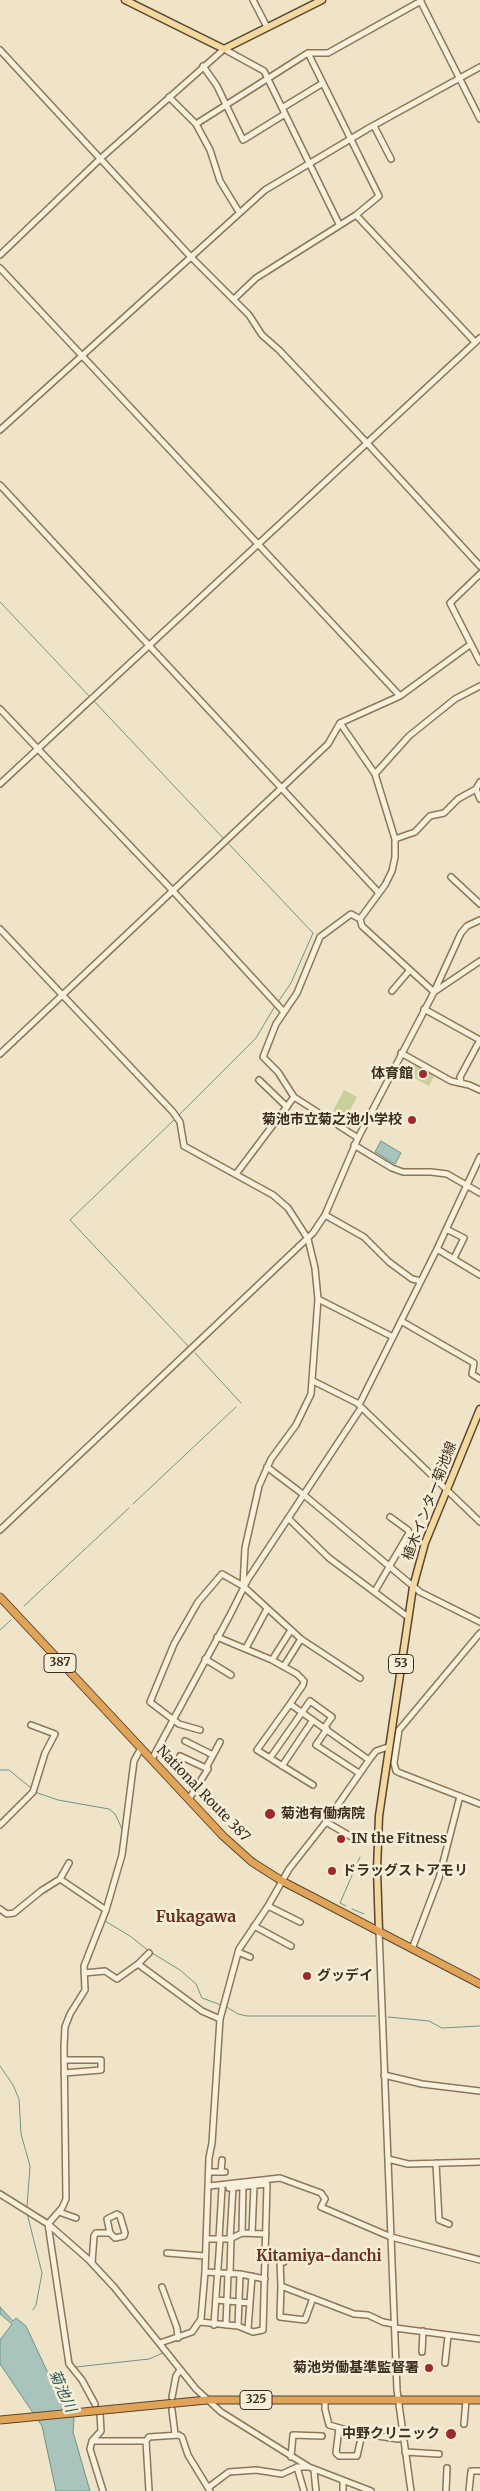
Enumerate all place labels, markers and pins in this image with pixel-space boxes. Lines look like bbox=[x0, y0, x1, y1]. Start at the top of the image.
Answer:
place label: 体育館 bbox=[371, 1066, 413, 1082]
marker: 体育館 bbox=[417, 1068, 429, 1080]
place label: 菊池市立菊之池小学校 bbox=[262, 1112, 402, 1128]
marker: 菊池市立菊之池小学校 bbox=[406, 1114, 418, 1126]
place label: 菊池有働病院 bbox=[281, 1806, 365, 1822]
marker: 菊池有働病院 bbox=[263, 1807, 277, 1821]
place label: IN the Fitness bbox=[351, 1831, 447, 1847]
marker: IN the Fitness bbox=[335, 1833, 347, 1845]
place label: ドラッグストアモリ bbox=[342, 1863, 468, 1879]
marker: ドラッグストアモリ bbox=[326, 1865, 338, 1877]
place label: グッデイ bbox=[317, 1968, 373, 1984]
marker: グッデイ bbox=[301, 1970, 313, 1982]
place label: 菊池労働基準監督署 bbox=[293, 2360, 419, 2376]
marker: 菊池労働基準監督署 bbox=[423, 2362, 435, 2374]
place label: 中野クリニック bbox=[342, 2426, 440, 2442]
marker: 中野クリニック bbox=[444, 2427, 458, 2441]

